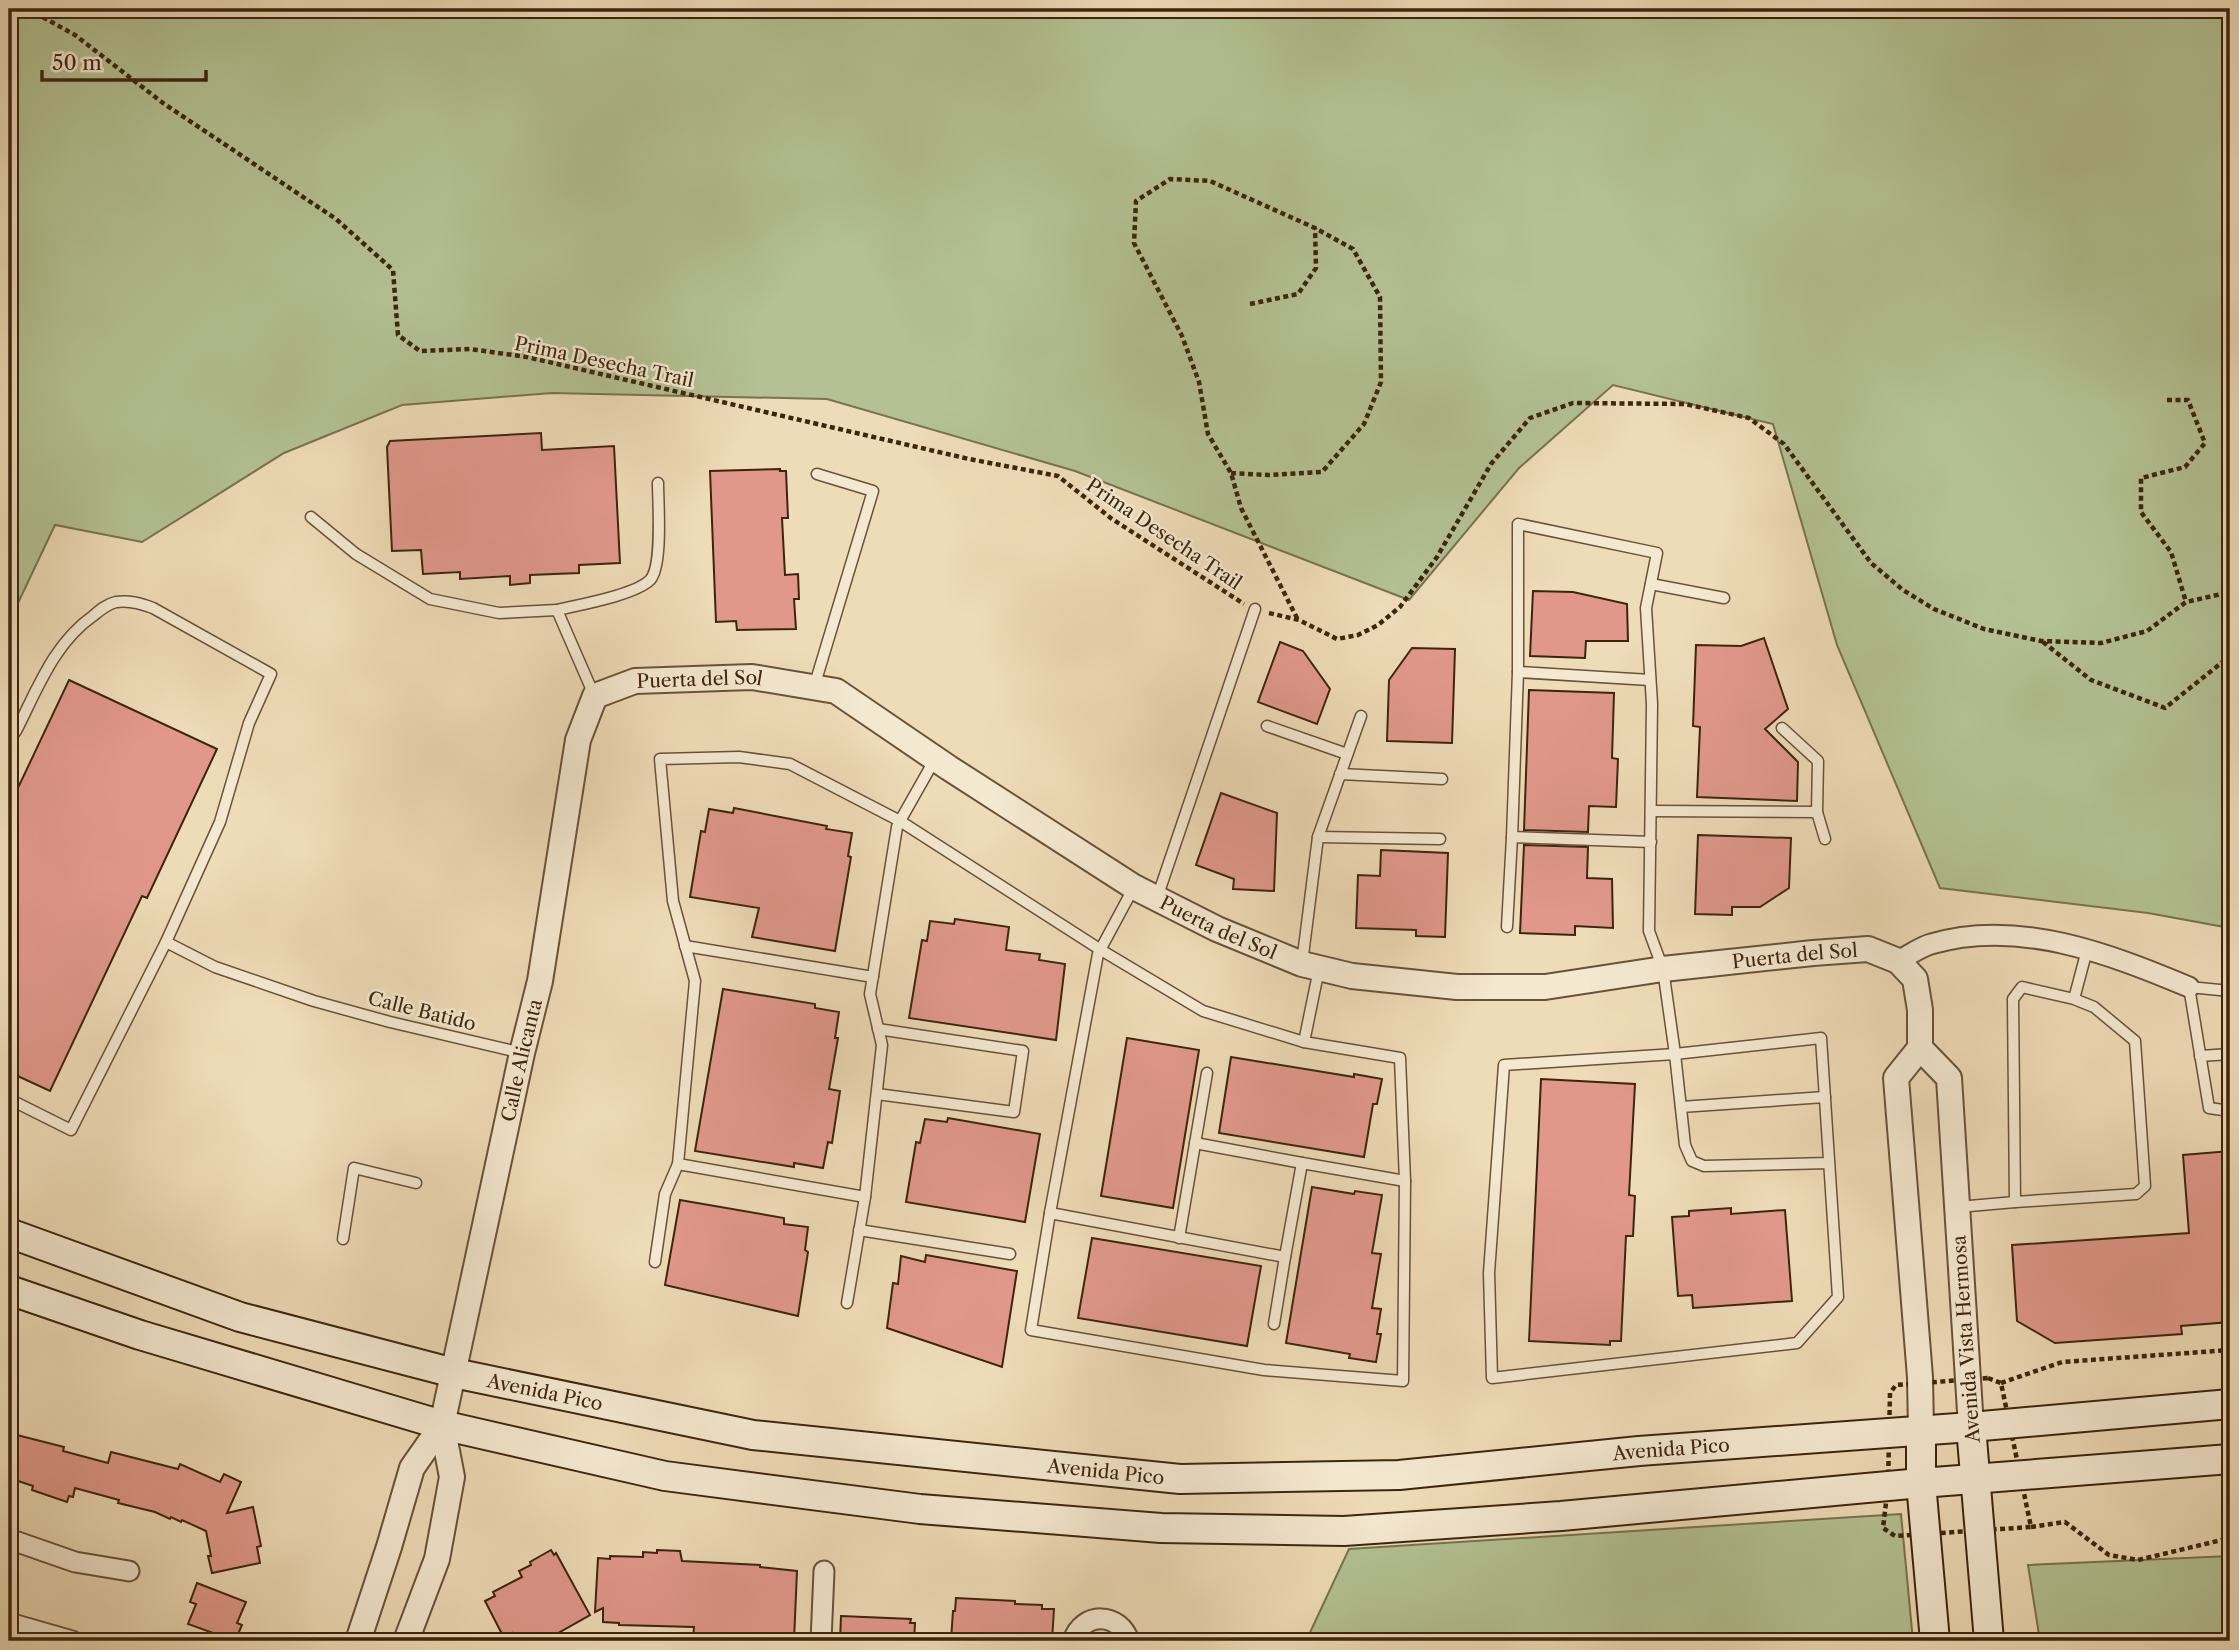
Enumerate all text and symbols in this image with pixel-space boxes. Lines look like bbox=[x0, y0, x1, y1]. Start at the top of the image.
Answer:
scale bar bbox=[42, 38, 206, 82]
text: 50 m bbox=[52, 50, 102, 75]
street label: Prima Desecha Trail bbox=[512, 332, 696, 392]
street label: Prima Desecha Trail bbox=[1082, 473, 1246, 595]
street label: Puerta del Sol bbox=[636, 665, 765, 692]
street label: Puerta del Sol bbox=[1156, 891, 1281, 964]
street label: Puerta del Sol bbox=[1731, 938, 1859, 973]
street label: Calle Batido bbox=[366, 986, 478, 1036]
street label: Calle Alicanta bbox=[496, 996, 547, 1124]
street label: Avenida Vista Hermosa bbox=[1947, 1234, 1985, 1445]
street label: Avenida Pico bbox=[484, 1368, 605, 1415]
street label: Avenida Pico bbox=[1610, 1433, 1730, 1465]
street label: Avenida Pico bbox=[1045, 1454, 1165, 1489]

